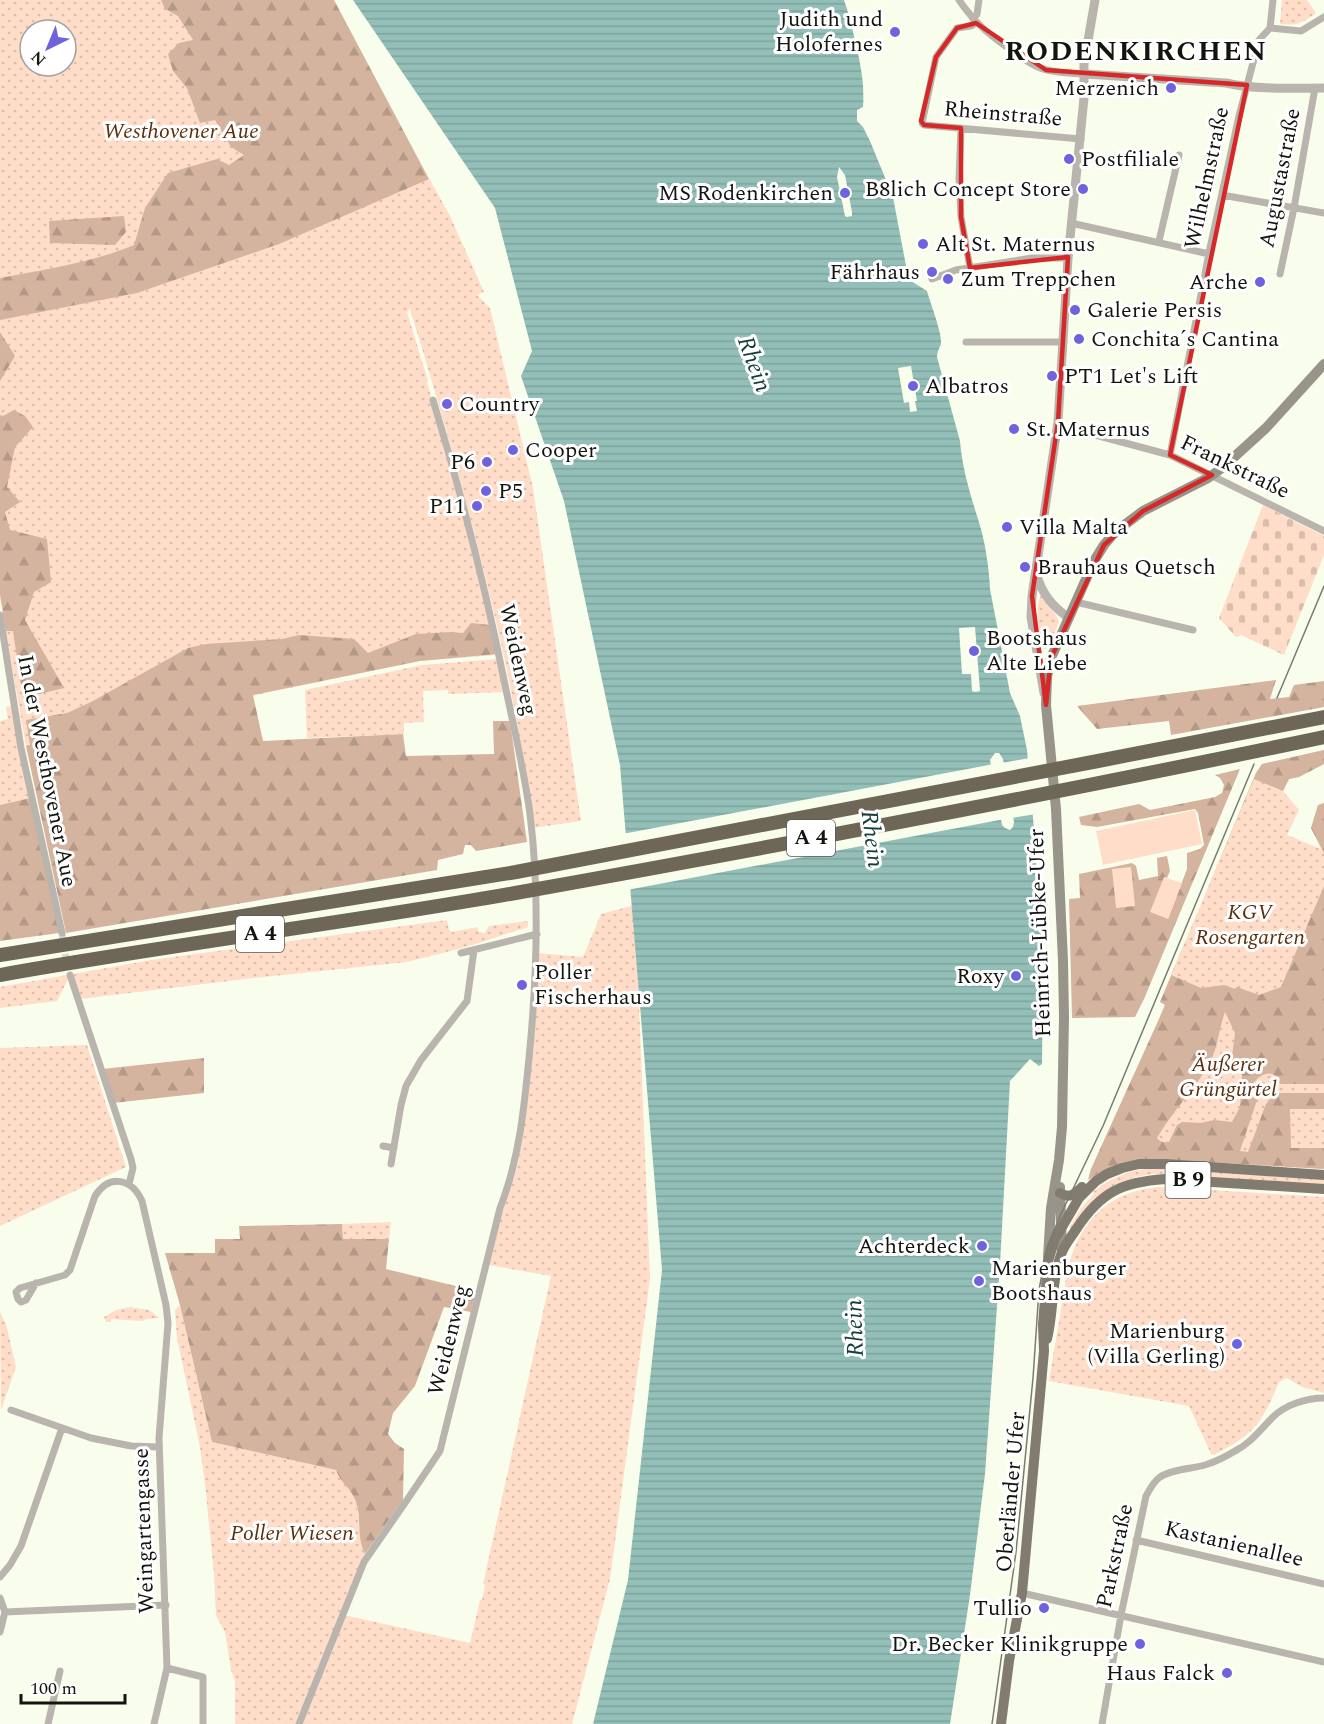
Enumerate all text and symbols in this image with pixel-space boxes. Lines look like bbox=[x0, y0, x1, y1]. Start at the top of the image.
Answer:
place label: Judith und Holofernes bbox=[775, 3, 883, 61]
north arrow bbox=[18, 18, 78, 78]
marker: Judith und Holofernes bbox=[888, 25, 902, 39]
district label: RODENKIRCHEN bbox=[1004, 30, 1268, 73]
text: N bbox=[25, 45, 51, 71]
place label: Merzenich bbox=[1055, 72, 1159, 105]
marker: Merzenich bbox=[1164, 81, 1178, 95]
street label: Rheinstraße bbox=[942, 92, 1064, 136]
street label: Wilhelmstraße bbox=[1176, 104, 1238, 252]
street label: Augustastraße bbox=[1250, 105, 1310, 251]
park label: Westhovener Aue bbox=[103, 115, 259, 148]
place label: Postfiliale bbox=[1081, 143, 1179, 176]
marker: Postfiliale bbox=[1062, 152, 1076, 166]
place label: B8lich Concept Store bbox=[865, 173, 1071, 206]
place label: MS Rodenkirchen bbox=[658, 177, 833, 210]
marker: B8lich Concept Store bbox=[1076, 182, 1090, 196]
marker: MS Rodenkirchen bbox=[838, 186, 852, 200]
place label: Alt St. Maternus bbox=[935, 228, 1095, 261]
marker: Alt St. Maternus bbox=[916, 237, 930, 251]
place label: Fährhaus bbox=[829, 256, 920, 289]
place label: Zum Treppchen bbox=[960, 263, 1116, 296]
marker: Fährhaus bbox=[925, 265, 939, 279]
place label: Arche bbox=[1189, 266, 1248, 299]
marker: Zum Treppchen bbox=[941, 272, 955, 286]
marker: Arche bbox=[1253, 275, 1267, 289]
place label: Galerie Persis bbox=[1087, 294, 1222, 327]
marker: Galerie Persis bbox=[1068, 303, 1082, 317]
place label: Conchita´s Cantina bbox=[1091, 323, 1279, 356]
water label: Rhein bbox=[727, 331, 781, 397]
marker: Conchita´s Cantina bbox=[1072, 332, 1086, 346]
place label: PT1 Let's Lift bbox=[1064, 360, 1198, 393]
marker: PT1 Let's Lift bbox=[1045, 369, 1059, 383]
place label: Albatros bbox=[925, 370, 1009, 403]
marker: Albatros bbox=[906, 379, 920, 393]
place label: Country bbox=[459, 388, 541, 421]
marker: Country bbox=[440, 397, 454, 411]
place label: St. Maternus bbox=[1026, 413, 1150, 446]
marker: St. Maternus bbox=[1007, 422, 1021, 436]
street label: Frankstraße bbox=[1175, 426, 1295, 508]
place label: Cooper bbox=[525, 434, 597, 467]
marker: Cooper bbox=[506, 443, 520, 457]
place label: P6 bbox=[450, 446, 475, 479]
marker: P6 bbox=[480, 455, 494, 469]
place label: P5 bbox=[498, 475, 523, 508]
marker: P5 bbox=[479, 484, 493, 498]
place label: P11 bbox=[429, 490, 465, 523]
marker: P11 bbox=[470, 499, 484, 513]
place label: Villa Malta bbox=[1019, 511, 1128, 544]
marker: Villa Malta bbox=[1000, 520, 1014, 534]
place label: Brauhaus Quetsch bbox=[1037, 551, 1216, 584]
marker: Brauhaus Quetsch bbox=[1018, 560, 1032, 574]
street label: Weidenweg bbox=[490, 601, 546, 719]
place label: Bootshaus Alte Liebe bbox=[986, 622, 1087, 680]
marker: Bootshaus Alte Liebe bbox=[967, 644, 981, 658]
street label: In der Westhovener Aue bbox=[8, 652, 86, 890]
water label: Rhein bbox=[851, 808, 893, 870]
road number: A 4 bbox=[787, 820, 835, 856]
street label: Heinrich-Lübke-Ufer bbox=[1020, 828, 1060, 1038]
park label: KGV Rosengarten bbox=[1195, 896, 1305, 954]
road number: A 4 bbox=[236, 916, 284, 952]
place label: Poller Fischerhaus bbox=[534, 956, 652, 1014]
place label: Roxy bbox=[956, 960, 1005, 993]
marker: Roxy bbox=[1009, 969, 1023, 983]
marker: Poller Fischerhaus bbox=[515, 978, 529, 992]
park label: Äußerer Grüngürtel bbox=[1179, 1048, 1277, 1106]
road number: B 9 bbox=[1166, 1162, 1210, 1198]
place label: Achterdeck bbox=[858, 1230, 970, 1263]
marker: Achterdeck bbox=[975, 1239, 989, 1253]
place label: Marienburger Bootshaus bbox=[991, 1252, 1127, 1310]
marker: Marienburger Bootshaus bbox=[972, 1274, 986, 1288]
street label: Weidenweg bbox=[419, 1281, 479, 1399]
water label: Rhein bbox=[836, 1298, 874, 1357]
place label: Marienburg (Villa Gerling) bbox=[1088, 1315, 1225, 1373]
marker: Marienburg (Villa Gerling) bbox=[1230, 1337, 1244, 1351]
street label: Oberländer Ufer bbox=[988, 1410, 1034, 1574]
street label: Weingartengasse bbox=[125, 1448, 163, 1614]
street label: Parkstraße bbox=[1088, 1501, 1142, 1611]
street label: Kastanienallee bbox=[1161, 1512, 1307, 1576]
park label: Poller Wiesen bbox=[230, 1517, 354, 1550]
place label: Tullio bbox=[973, 1592, 1032, 1625]
marker: Tullio bbox=[1037, 1601, 1051, 1615]
place label: Dr. Becker Klinikgruppe bbox=[891, 1628, 1128, 1661]
marker: Dr. Becker Klinikgruppe bbox=[1133, 1637, 1147, 1651]
place label: Haus Falck bbox=[1106, 1657, 1215, 1690]
marker: Haus Falck bbox=[1220, 1666, 1234, 1680]
scale bar bbox=[21, 1667, 124, 1705]
text: 100 m bbox=[30, 1675, 77, 1702]

